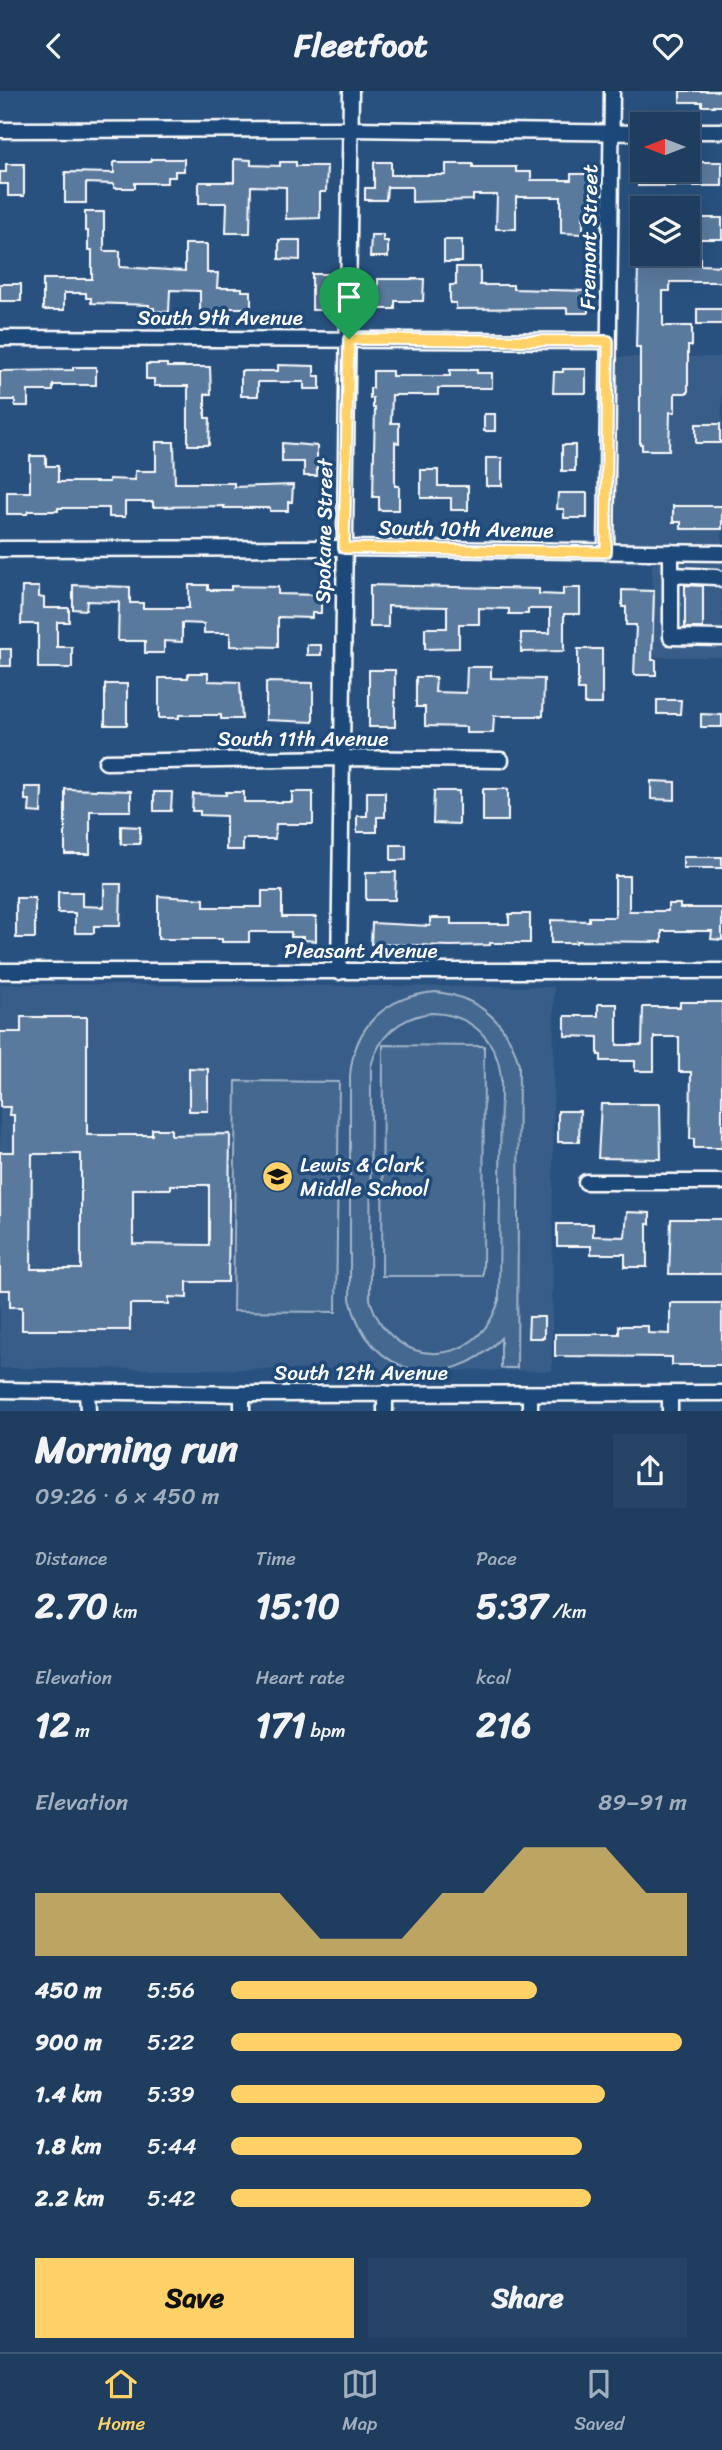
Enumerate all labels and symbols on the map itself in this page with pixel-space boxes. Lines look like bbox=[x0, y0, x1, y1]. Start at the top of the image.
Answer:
north arrow bbox=[630, 112, 700, 182]
street label: Fremont Street bbox=[569, 164, 609, 310]
pin bbox=[319, 267, 379, 339]
street label: South 9th Avenue bbox=[137, 299, 303, 337]
street label: Spokane Street bbox=[304, 457, 344, 604]
street label: South 10th Avenue bbox=[378, 508, 554, 550]
street label: South 11th Avenue bbox=[218, 720, 388, 758]
street label: Pleasant Avenue bbox=[284, 932, 438, 970]
place label: Lewis & Clark Middle School bbox=[300, 1146, 430, 1208]
school or university icon: Lewis & Clark Middle School bbox=[260, 1160, 294, 1194]
street label: South 12th Avenue bbox=[274, 1354, 448, 1392]

